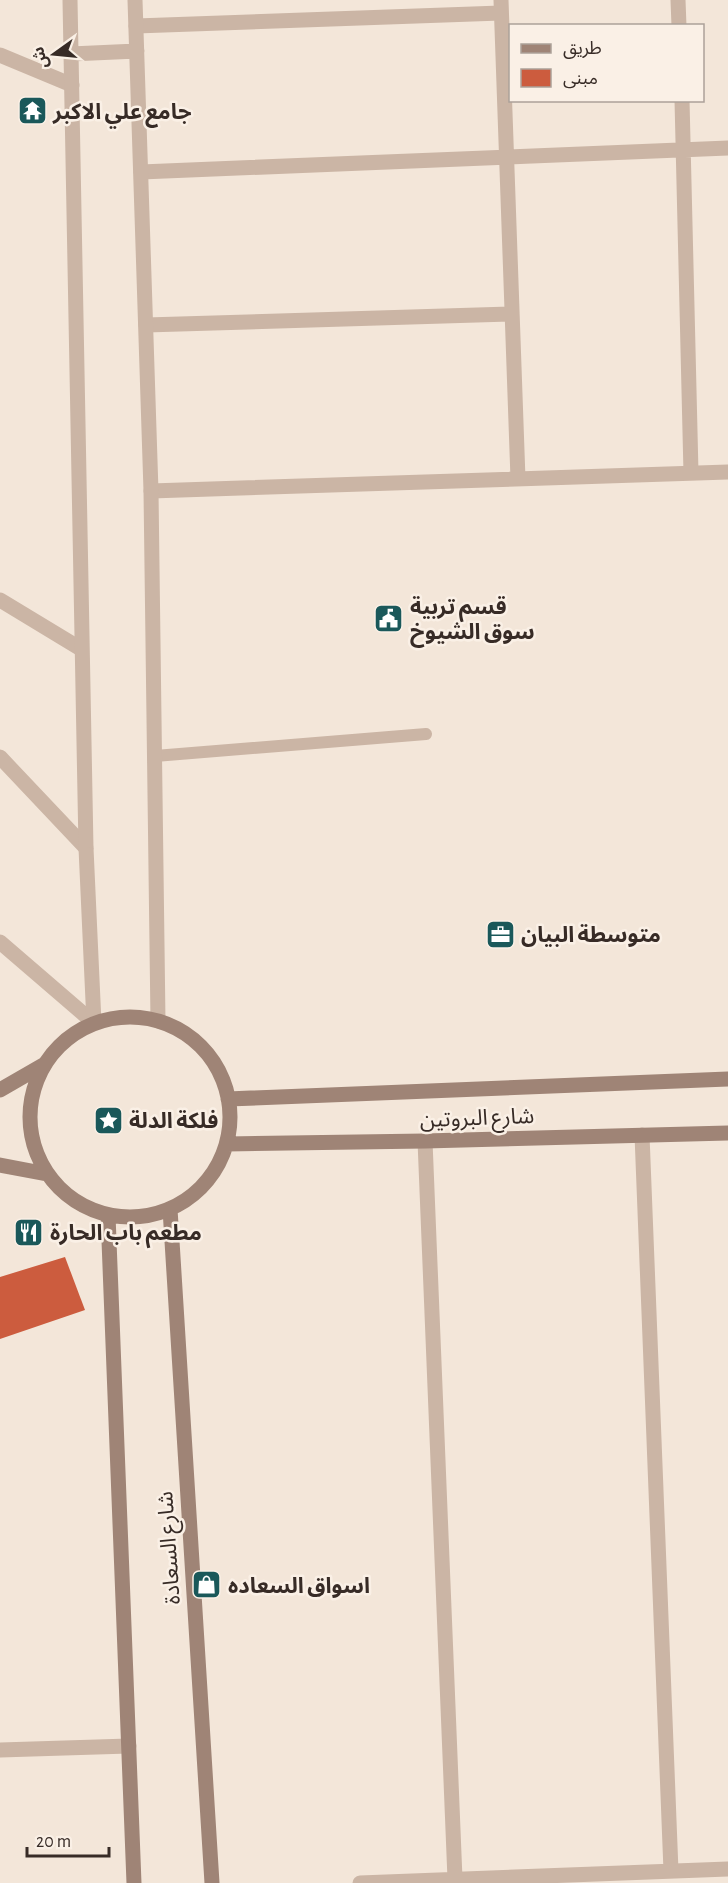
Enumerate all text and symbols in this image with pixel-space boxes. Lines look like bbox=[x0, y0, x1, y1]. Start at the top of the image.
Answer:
north arrow bbox=[24, 24, 84, 84]
legend bbox=[509, 24, 704, 102]
text: طريق bbox=[563, 40, 602, 59]
text: ش bbox=[30, 45, 52, 70]
text: مبنى bbox=[563, 70, 598, 89]
temple icon: جامع علي الاكبر bbox=[16, 95, 48, 127]
place label: جامع علي الاكبر bbox=[52, 101, 192, 129]
place label: قسم تربية سوق الشيوخ bbox=[410, 595, 535, 648]
public building icon: قسم تربية سوق الشيوخ bbox=[373, 603, 405, 635]
office icon: متوسطة البيان bbox=[484, 918, 516, 950]
place label: متوسطة البيان bbox=[521, 923, 661, 947]
place icon: فلكة الدلة bbox=[92, 1104, 124, 1136]
street label: شارع البروتين bbox=[419, 1105, 535, 1136]
place label: فلكة الدلة bbox=[129, 1109, 218, 1132]
restaurant icon: مطعم باب الحارة bbox=[13, 1216, 45, 1248]
place label: مطعم باب الحارة bbox=[50, 1222, 202, 1249]
street label: شارع السعادة bbox=[154, 1490, 189, 1605]
shop icon: اسواق السعاده bbox=[191, 1569, 223, 1601]
place label: اسواق السعاده bbox=[228, 1575, 370, 1598]
scale bar bbox=[27, 1820, 110, 1858]
text: 20 m bbox=[36, 1833, 71, 1851]

